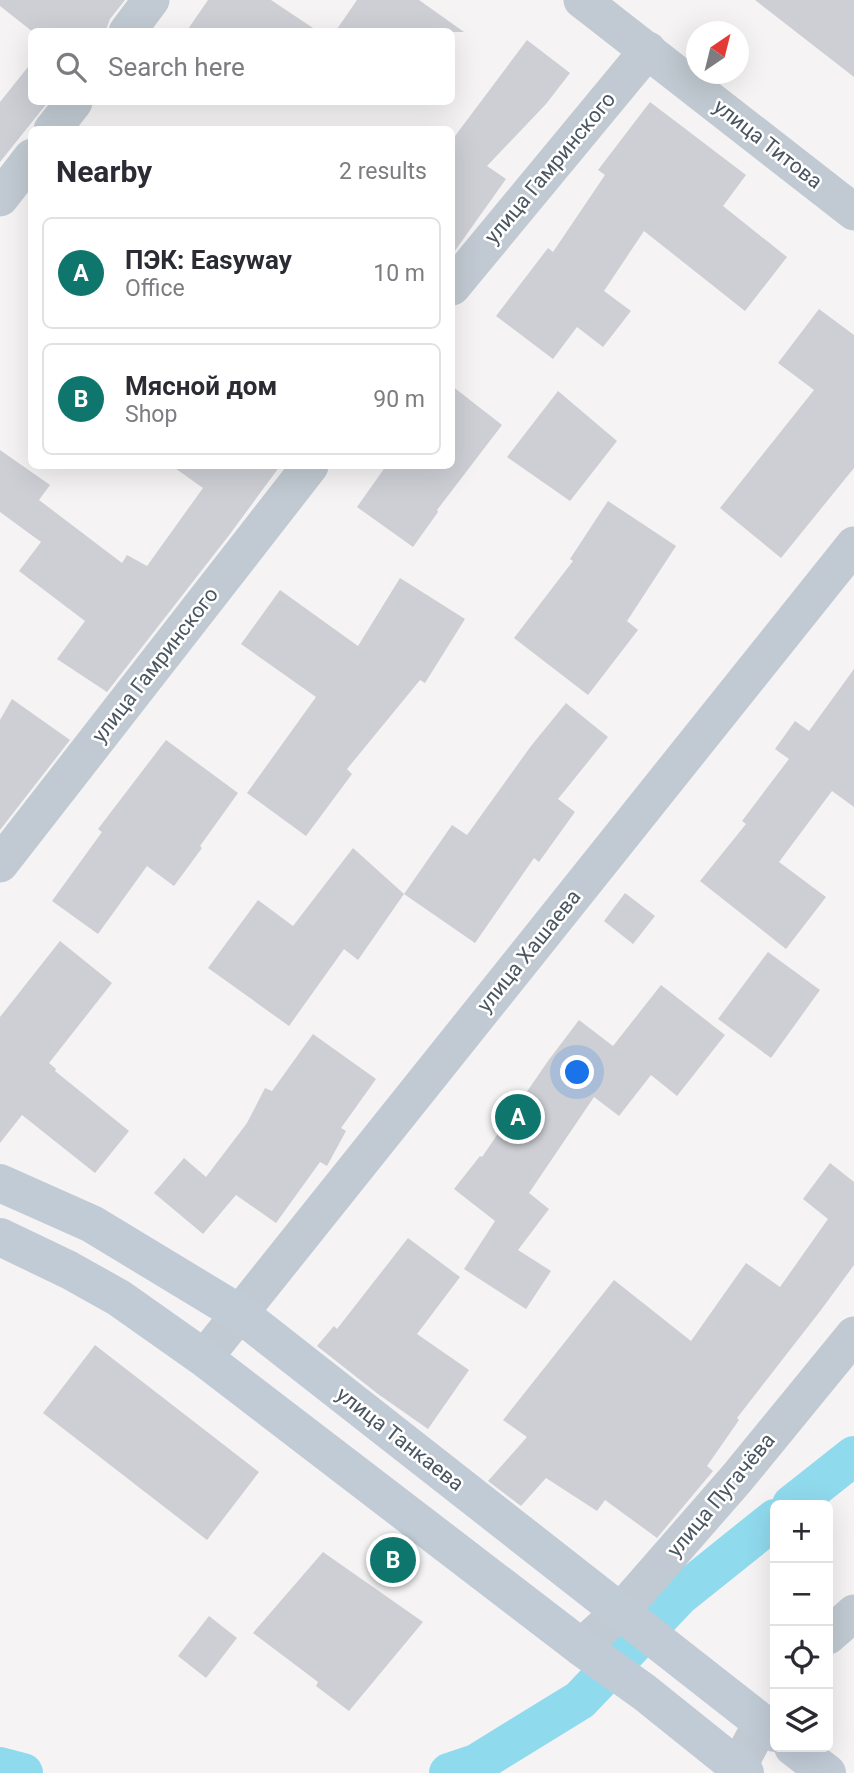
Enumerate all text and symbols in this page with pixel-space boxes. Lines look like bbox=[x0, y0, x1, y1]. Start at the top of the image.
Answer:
north arrow bbox=[686, 21, 749, 84]
search box bbox=[28, 28, 455, 105]
icon: search bbox=[52, 48, 90, 86]
text: Search here bbox=[108, 52, 245, 82]
street label: улица Гамринского bbox=[480, 87, 620, 249]
street label: улица Титова bbox=[709, 94, 827, 194]
text: Nearby bbox=[56, 154, 152, 189]
text: 2 results bbox=[339, 158, 427, 185]
text: ПЭК: Easyway bbox=[125, 245, 292, 275]
text: A bbox=[73, 260, 89, 287]
text: 10 m bbox=[373, 260, 425, 287]
text: Office bbox=[125, 275, 185, 302]
text: Мясной дом bbox=[125, 371, 277, 401]
text: B bbox=[74, 386, 88, 413]
text: 90 m bbox=[373, 386, 425, 413]
text: Shop bbox=[125, 401, 177, 428]
street label: улица Гамринского bbox=[87, 583, 223, 747]
street label: улица Хашаева bbox=[472, 885, 586, 1017]
your location bbox=[560, 1055, 594, 1089]
pin: A bbox=[495, 1091, 541, 1143]
street label: улица Танкаева bbox=[332, 1382, 468, 1496]
street label: улица Пугачёва bbox=[662, 1428, 780, 1562]
map controls bbox=[770, 1500, 833, 1752]
button: + bbox=[770, 1500, 833, 1563]
pin: B bbox=[370, 1534, 416, 1586]
button: − bbox=[770, 1563, 833, 1626]
button: locate bbox=[770, 1626, 833, 1689]
button: layers bbox=[770, 1689, 833, 1752]

